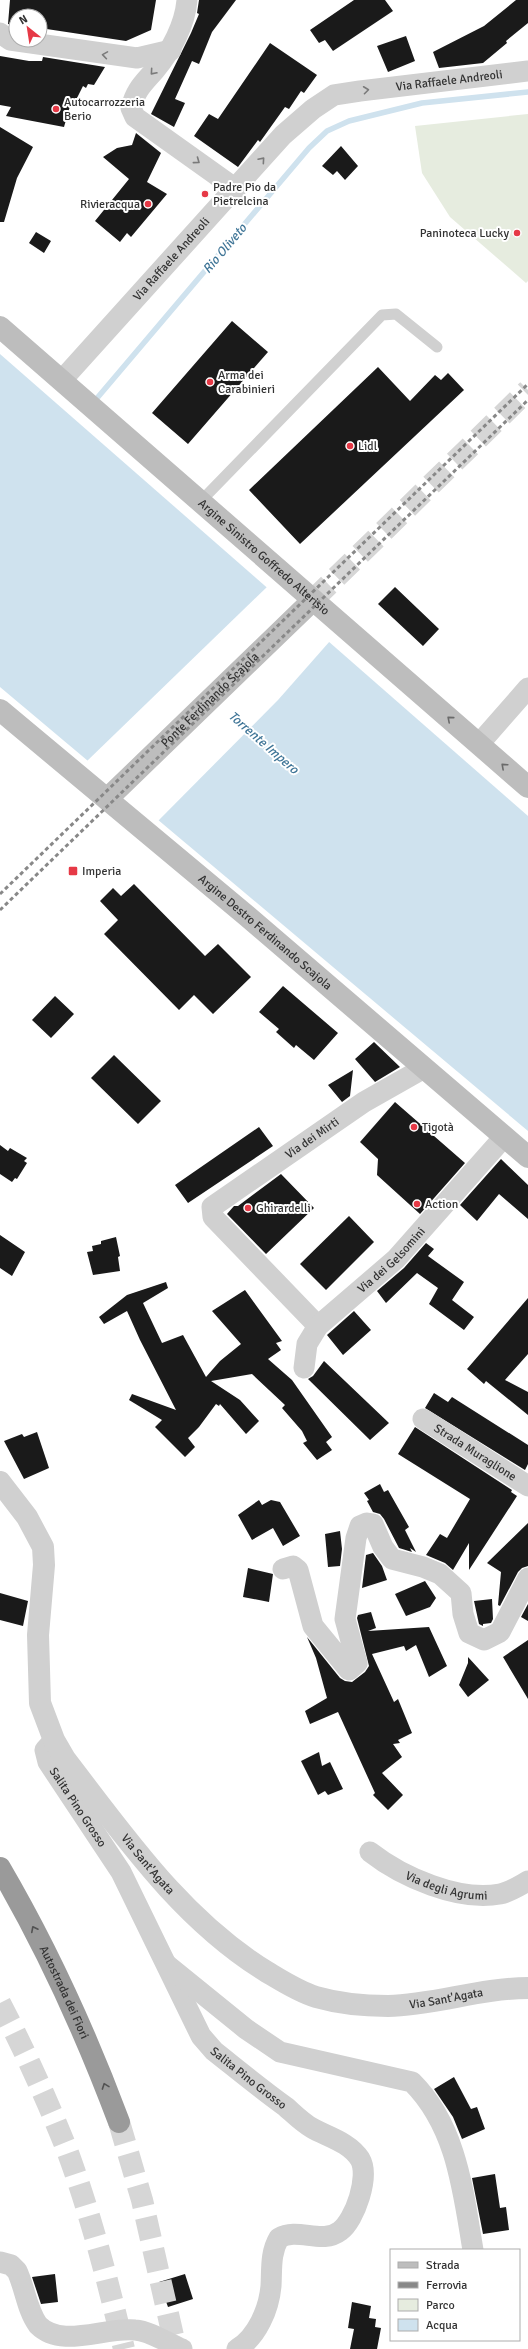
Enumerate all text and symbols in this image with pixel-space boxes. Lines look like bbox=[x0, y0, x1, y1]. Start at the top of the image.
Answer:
north arrow bbox=[8, 8, 48, 48]
text: N bbox=[17, 12, 30, 27]
one-way arrow bbox=[102, 51, 108, 60]
one-way arrow bbox=[151, 67, 158, 75]
street label: Via Raffaele Andreoli bbox=[395, 67, 503, 95]
one-way arrow bbox=[363, 86, 369, 95]
place label: Autocarrozzeria Berio bbox=[64, 95, 145, 124]
marker: Autocarrozzeria Berio bbox=[51, 104, 61, 114]
one-way arrow bbox=[193, 156, 200, 164]
one-way arrow bbox=[257, 157, 264, 165]
place label: Padre Pio da Pietrelcina bbox=[213, 180, 276, 209]
marker: Padre Pio da Pietrelcina bbox=[200, 189, 210, 199]
place label: Rivieracqua bbox=[80, 197, 140, 212]
marker: Rivieracqua bbox=[143, 199, 153, 209]
street label: Via Raffaele Andreoli bbox=[130, 214, 213, 304]
water label: Rio Oliveto bbox=[199, 220, 251, 277]
place label: Paninoteca Lucky bbox=[420, 226, 509, 241]
marker: Paninoteca Lucky bbox=[512, 228, 522, 238]
place label: Arma dei Carabinieri bbox=[218, 368, 275, 397]
marker: Arma dei Carabinieri bbox=[205, 377, 215, 387]
place label: Lidl bbox=[358, 439, 378, 454]
marker: Lidl bbox=[345, 441, 355, 451]
street label: Argine Sinistro Goffredo Alterisio bbox=[195, 496, 332, 619]
street label: Ponte Ferdinando Scajola bbox=[158, 649, 262, 751]
water label: Torrente Impero bbox=[225, 708, 303, 778]
one-way arrow bbox=[447, 716, 454, 723]
one-way arrow bbox=[501, 763, 508, 770]
place label: Imperia bbox=[82, 864, 121, 879]
marker: Imperia bbox=[67, 865, 79, 877]
street label: Argine Destro Ferdinando Scajola bbox=[195, 872, 335, 994]
street label: Via dei Mirti bbox=[282, 1114, 342, 1162]
place label: Tigotà bbox=[422, 1120, 454, 1135]
marker: Tigotà bbox=[409, 1122, 419, 1132]
place label: Action bbox=[425, 1197, 458, 1212]
marker: Action bbox=[412, 1199, 422, 1209]
place label: Ghirardelli bbox=[256, 1201, 311, 1216]
marker: Ghirardelli bbox=[243, 1203, 253, 1213]
street label: Via dei Gelsomini bbox=[355, 1224, 429, 1297]
street label: Strada Muraglione bbox=[431, 1421, 519, 1485]
street label: Salita Pino Grosso bbox=[46, 1765, 109, 1850]
street label: Via Sant'Agata bbox=[118, 1831, 177, 1898]
street label: Via degli Agrumi bbox=[403, 1868, 488, 1904]
one-way arrow bbox=[31, 1926, 39, 1933]
street label: Autostrada dei Fiori bbox=[36, 1943, 92, 2041]
street label: Via Sant'Agata bbox=[408, 1985, 484, 2013]
street label: Salita Pino Grosso bbox=[207, 2044, 289, 2113]
one-way arrow bbox=[101, 2082, 109, 2089]
legend bbox=[390, 2249, 520, 2341]
text: Strada bbox=[426, 2258, 460, 2273]
text: Ferrovia bbox=[426, 2278, 467, 2293]
text: Parco bbox=[426, 2298, 455, 2313]
text: Acqua bbox=[426, 2318, 458, 2333]

